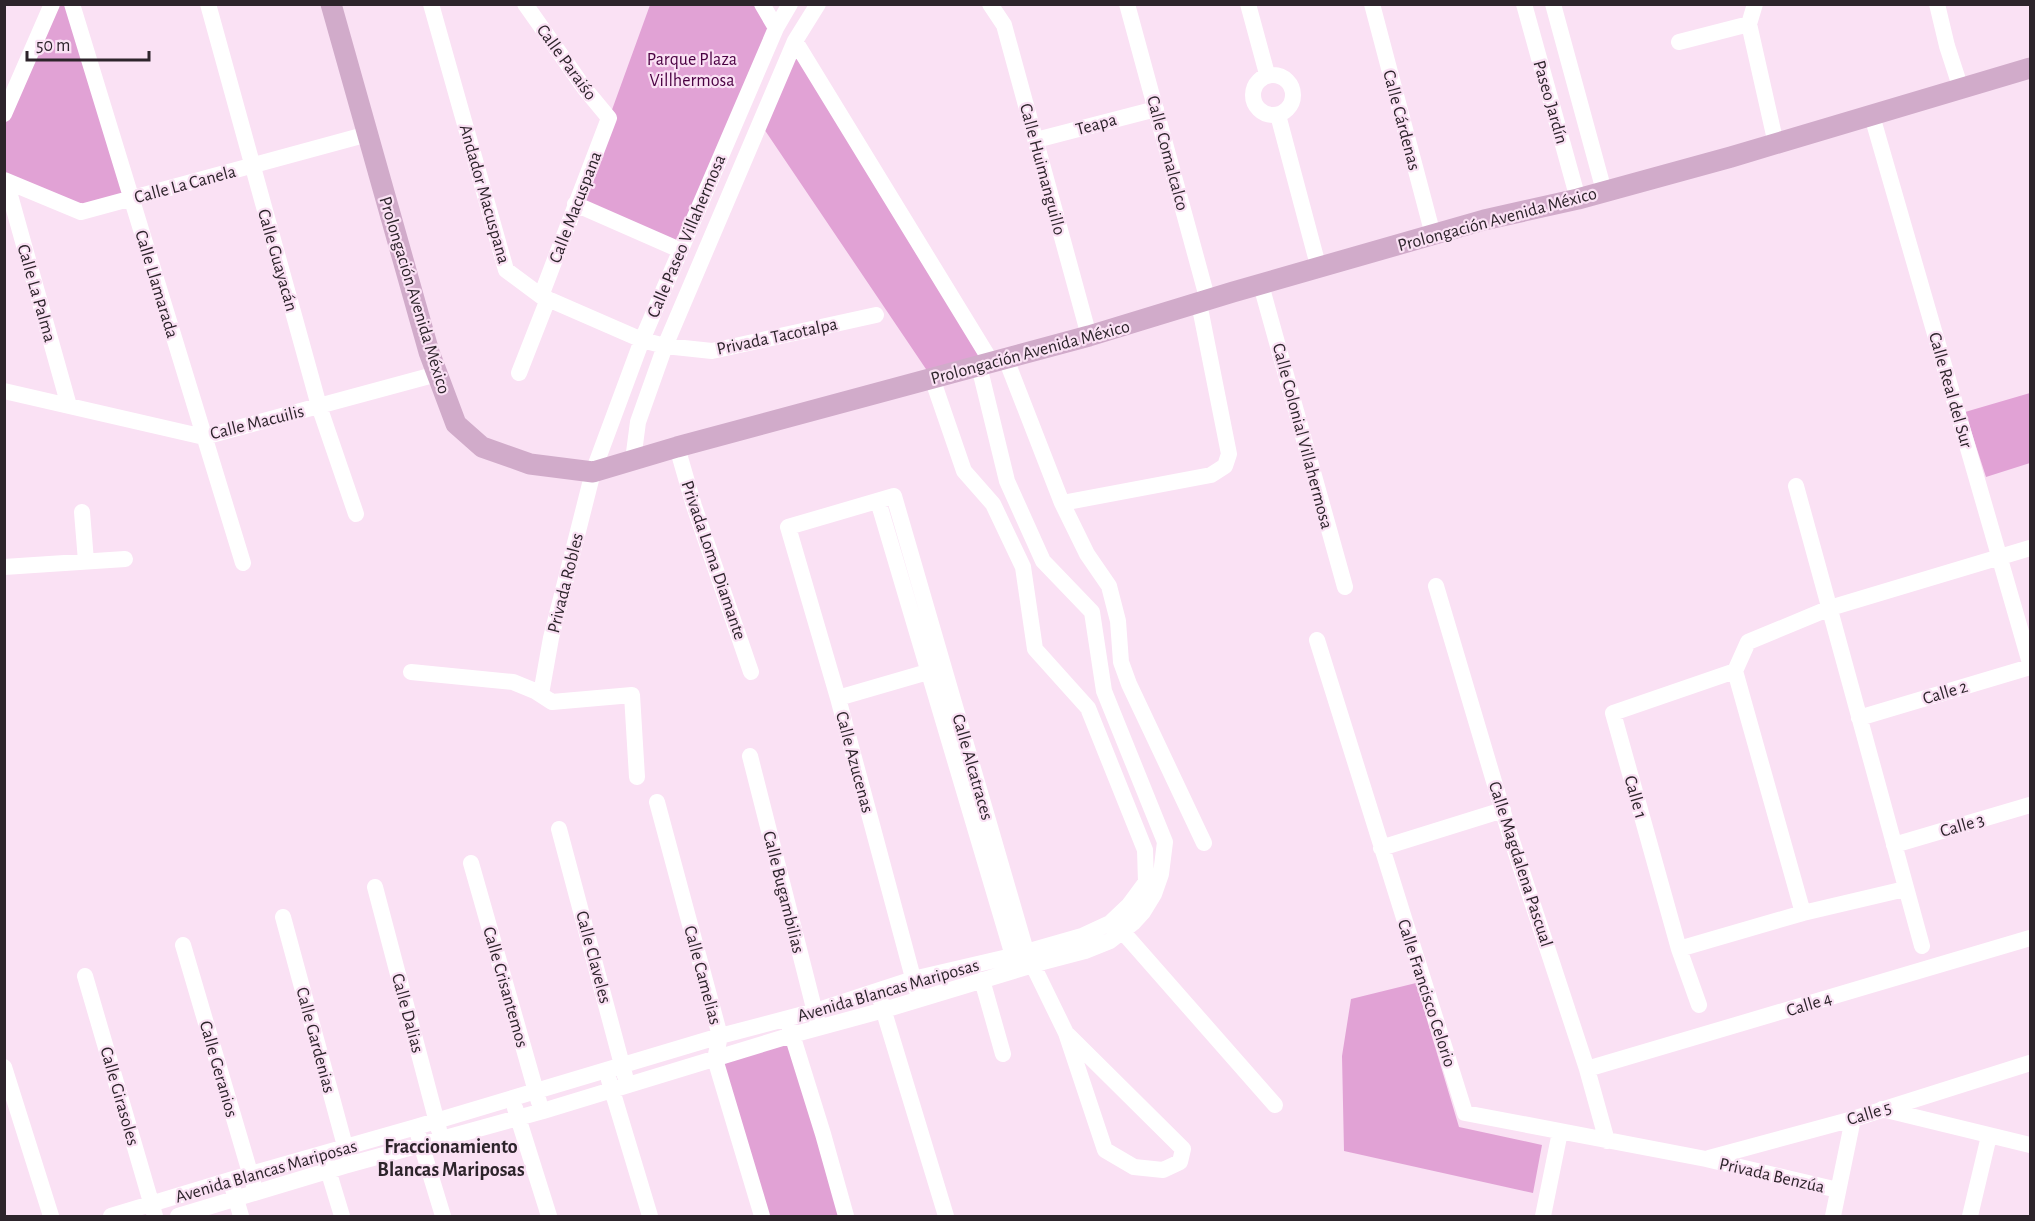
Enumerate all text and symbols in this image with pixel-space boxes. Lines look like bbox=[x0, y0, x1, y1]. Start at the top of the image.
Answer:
street label: Calle Paraiśo bbox=[533, 21, 600, 104]
scale bar bbox=[27, 24, 148, 62]
text: 50 m bbox=[36, 37, 70, 55]
park label: Parque Plaza Villhermosa bbox=[647, 51, 737, 90]
street label: Paseo Jardín bbox=[1530, 58, 1571, 146]
street label: Calle Cárdenas bbox=[1379, 68, 1423, 172]
street label: Calle Comalcalco bbox=[1143, 94, 1191, 213]
street label: Calle Huimanguillo bbox=[1016, 102, 1068, 237]
street label: Teapa bbox=[1074, 111, 1119, 139]
street label: Andador Macuspana bbox=[456, 123, 513, 266]
street label: Calle Macuspana bbox=[546, 149, 605, 266]
street label: Calle Paseo Villahermosa bbox=[644, 152, 729, 321]
street label: Calle La Canela bbox=[132, 163, 238, 207]
street label: Prolongación Avenida México bbox=[1396, 185, 1599, 255]
street label: Prolongación Avenida México bbox=[375, 195, 453, 396]
street label: Calle Guayacán bbox=[254, 207, 300, 313]
street label: Calle Llamarada bbox=[131, 228, 181, 340]
street label: Calle La Palma bbox=[13, 242, 59, 344]
street label: Privada Tacotalpa bbox=[715, 315, 839, 359]
street label: Prolongación Avenida México bbox=[929, 318, 1132, 388]
street label: Calle Real del Sur bbox=[1925, 330, 1975, 450]
street label: Calle Colonial Villahermosa bbox=[1269, 341, 1336, 531]
street label: Calle Macuilis bbox=[208, 403, 306, 443]
street label: Privada Loma Diamante bbox=[677, 479, 749, 642]
street label: Privada Robles bbox=[545, 531, 587, 635]
street label: Calle 2 bbox=[1921, 678, 1970, 708]
street label: Calle Azucenas bbox=[832, 710, 876, 815]
street label: Calle Alcatraces bbox=[948, 712, 996, 822]
street label: Calle 1 bbox=[1620, 774, 1650, 821]
street label: Calle Magdalena Pascual bbox=[1485, 779, 1555, 949]
street label: Calle 3 bbox=[1938, 811, 1987, 841]
street label: Calle Bugambilias bbox=[759, 829, 807, 955]
street label: Calle Claveles bbox=[572, 909, 614, 1005]
street label: Calle Francisco Celorio bbox=[1394, 917, 1458, 1070]
street label: Calle Camelias bbox=[680, 924, 724, 1027]
street label: Calle Crisantemos bbox=[479, 925, 531, 1050]
street label: Avenida Blancas Mariposas bbox=[795, 956, 981, 1026]
street label: Calle Dalias bbox=[388, 972, 426, 1055]
street label: Calle Gardenias bbox=[292, 985, 338, 1095]
street label: Calle 4 bbox=[1784, 989, 1834, 1020]
street label: Calle Geranios bbox=[196, 1019, 240, 1120]
street label: Calle Girasoles bbox=[96, 1045, 142, 1148]
street label: Calle 5 bbox=[1845, 1099, 1894, 1129]
street label: Avenida Blancas Mariposas bbox=[173, 1137, 359, 1207]
district label: Fraccionamiento Blancas Mariposas bbox=[377, 1137, 525, 1180]
street label: Privada Benzúa bbox=[1717, 1155, 1826, 1197]

